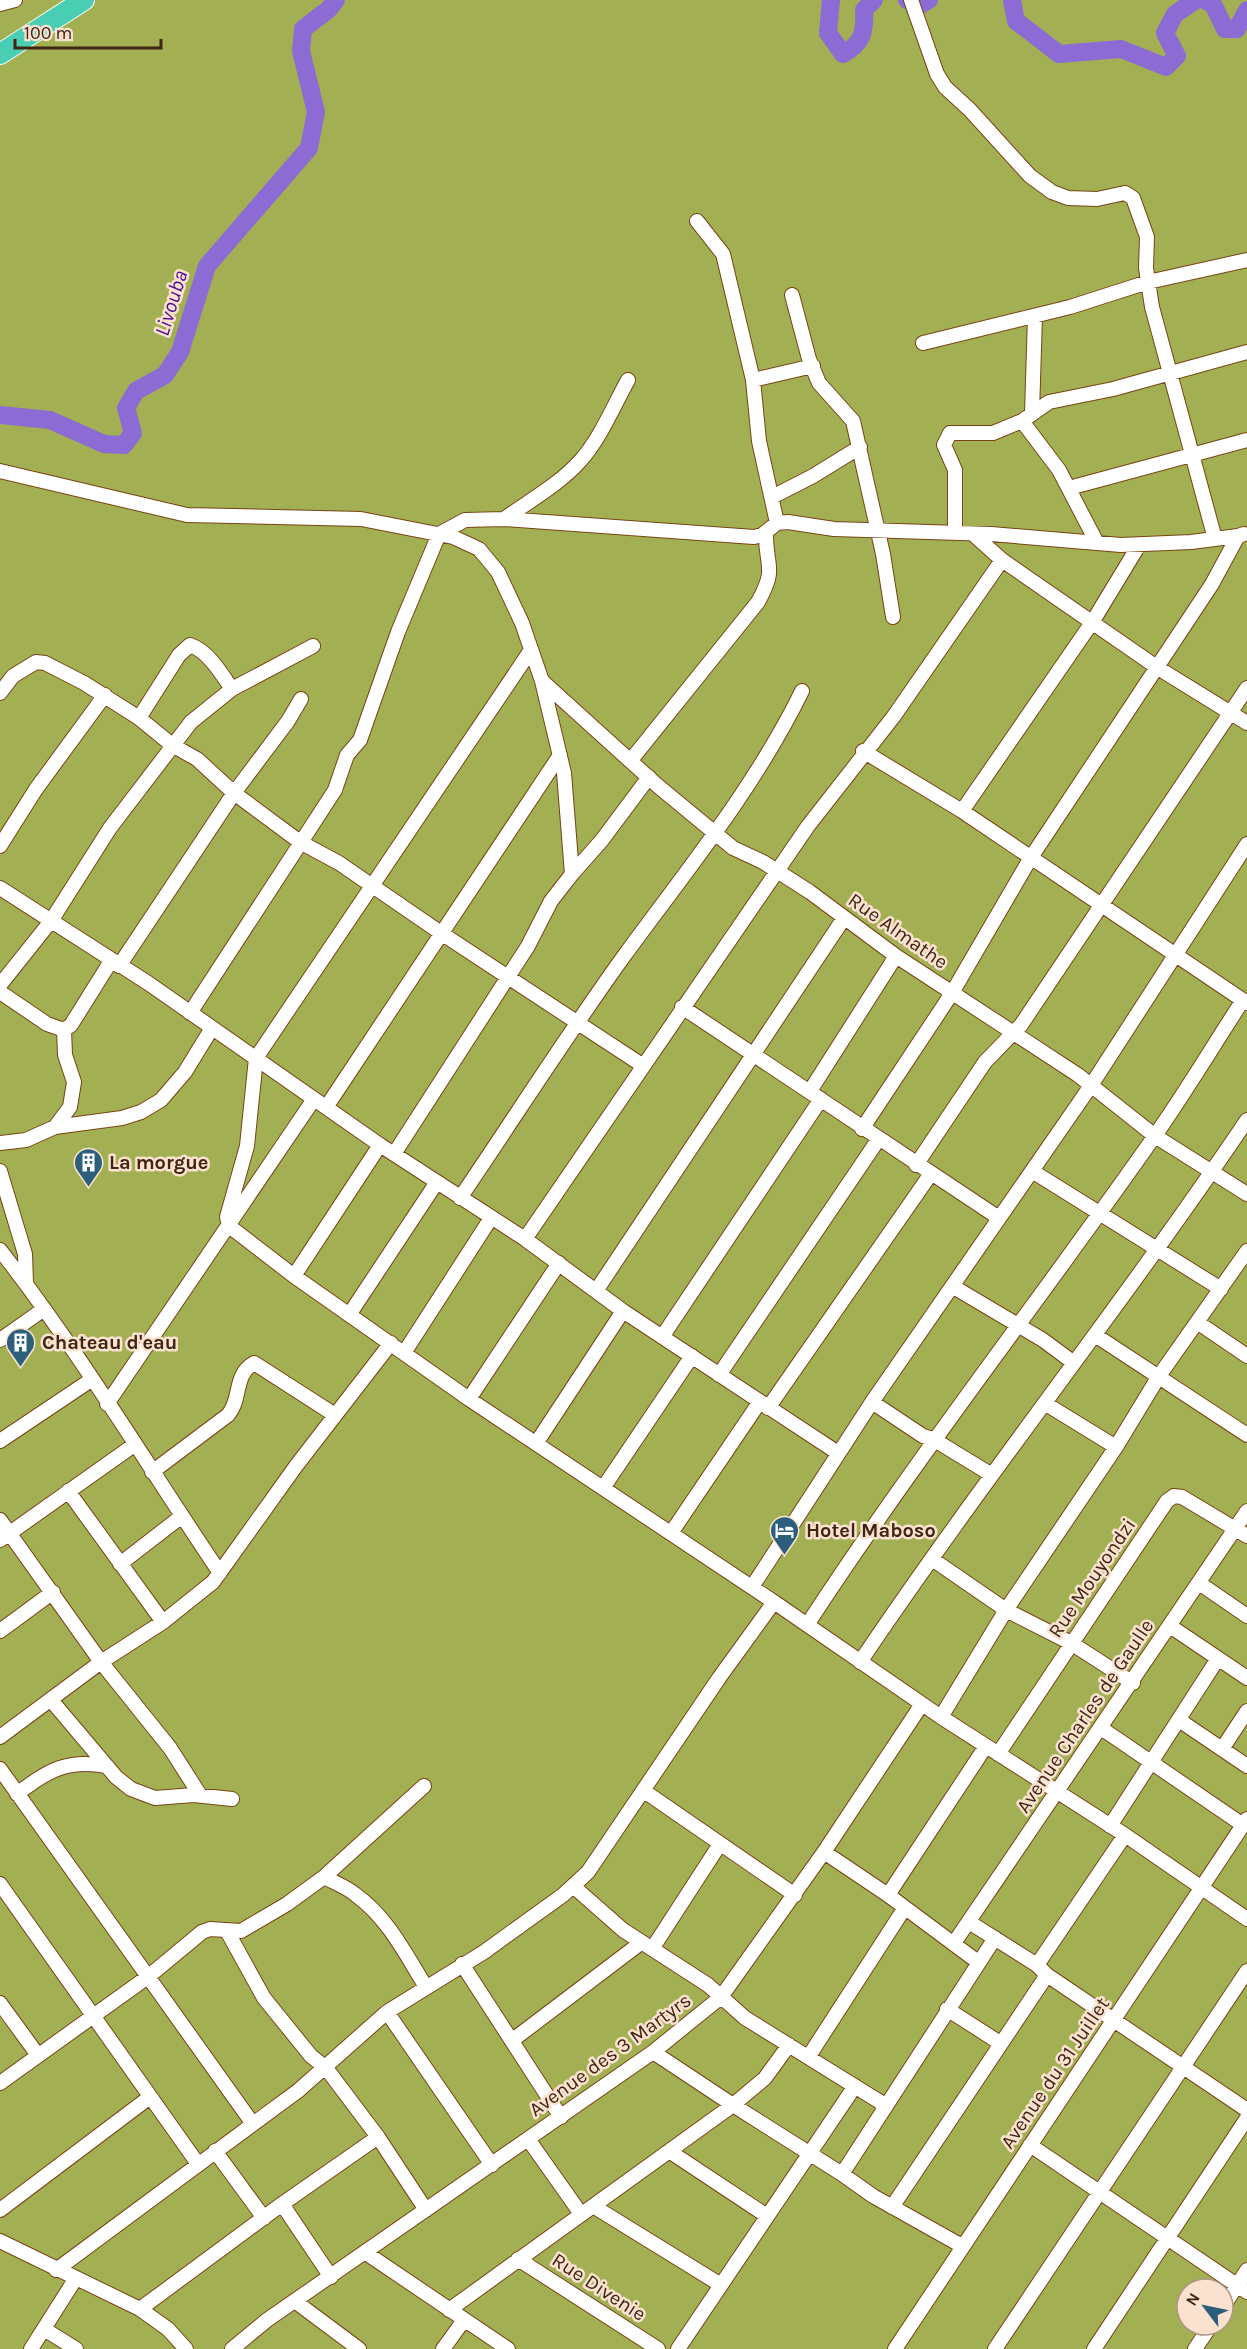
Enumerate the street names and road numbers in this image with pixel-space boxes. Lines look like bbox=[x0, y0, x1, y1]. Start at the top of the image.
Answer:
street label: Rue Almathe bbox=[844, 888, 952, 974]
street label: Rue Mouyondzi bbox=[1044, 1514, 1140, 1642]
street label: Avenue Charles de Gaulle bbox=[1012, 1615, 1158, 1817]
street label: Avenue des 3 Martyrs bbox=[525, 1989, 695, 2121]
street label: Avenue du 31 Juillet bbox=[996, 1993, 1114, 2153]
street label: Rue Divenie bbox=[548, 2248, 650, 2326]

